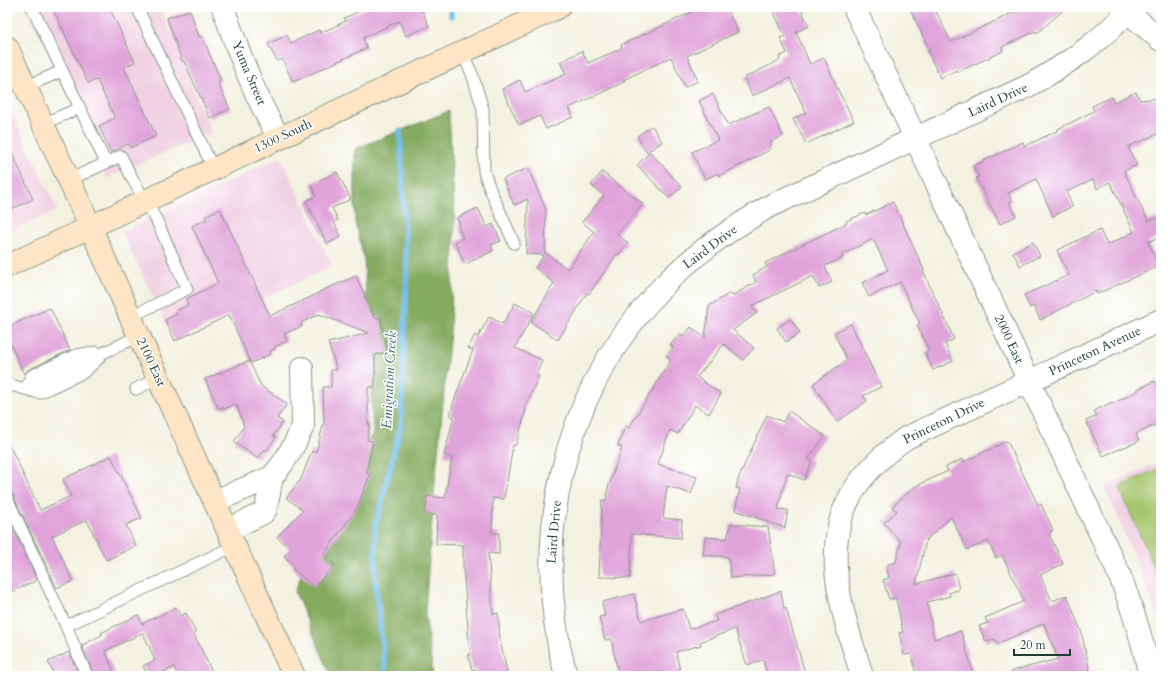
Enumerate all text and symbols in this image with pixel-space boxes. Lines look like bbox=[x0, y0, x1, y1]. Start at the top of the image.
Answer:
street label: Yuma Street bbox=[227, 38, 271, 108]
street label: Laird Drive bbox=[965, 78, 1031, 122]
street label: 1300 South bbox=[251, 115, 315, 157]
street label: Laird Drive bbox=[679, 221, 741, 273]
street label: 2000 East bbox=[990, 312, 1028, 366]
street label: Princeton Avenue bbox=[1046, 322, 1144, 380]
water label: Emigration Creek bbox=[377, 331, 401, 429]
street label: 2100 East bbox=[132, 335, 170, 389]
street label: Princeton Drive bbox=[900, 393, 988, 449]
street label: Laird Drive bbox=[542, 499, 566, 565]
scale bar bbox=[1014, 631, 1070, 657]
text: 20 m bbox=[1020, 637, 1047, 653]

